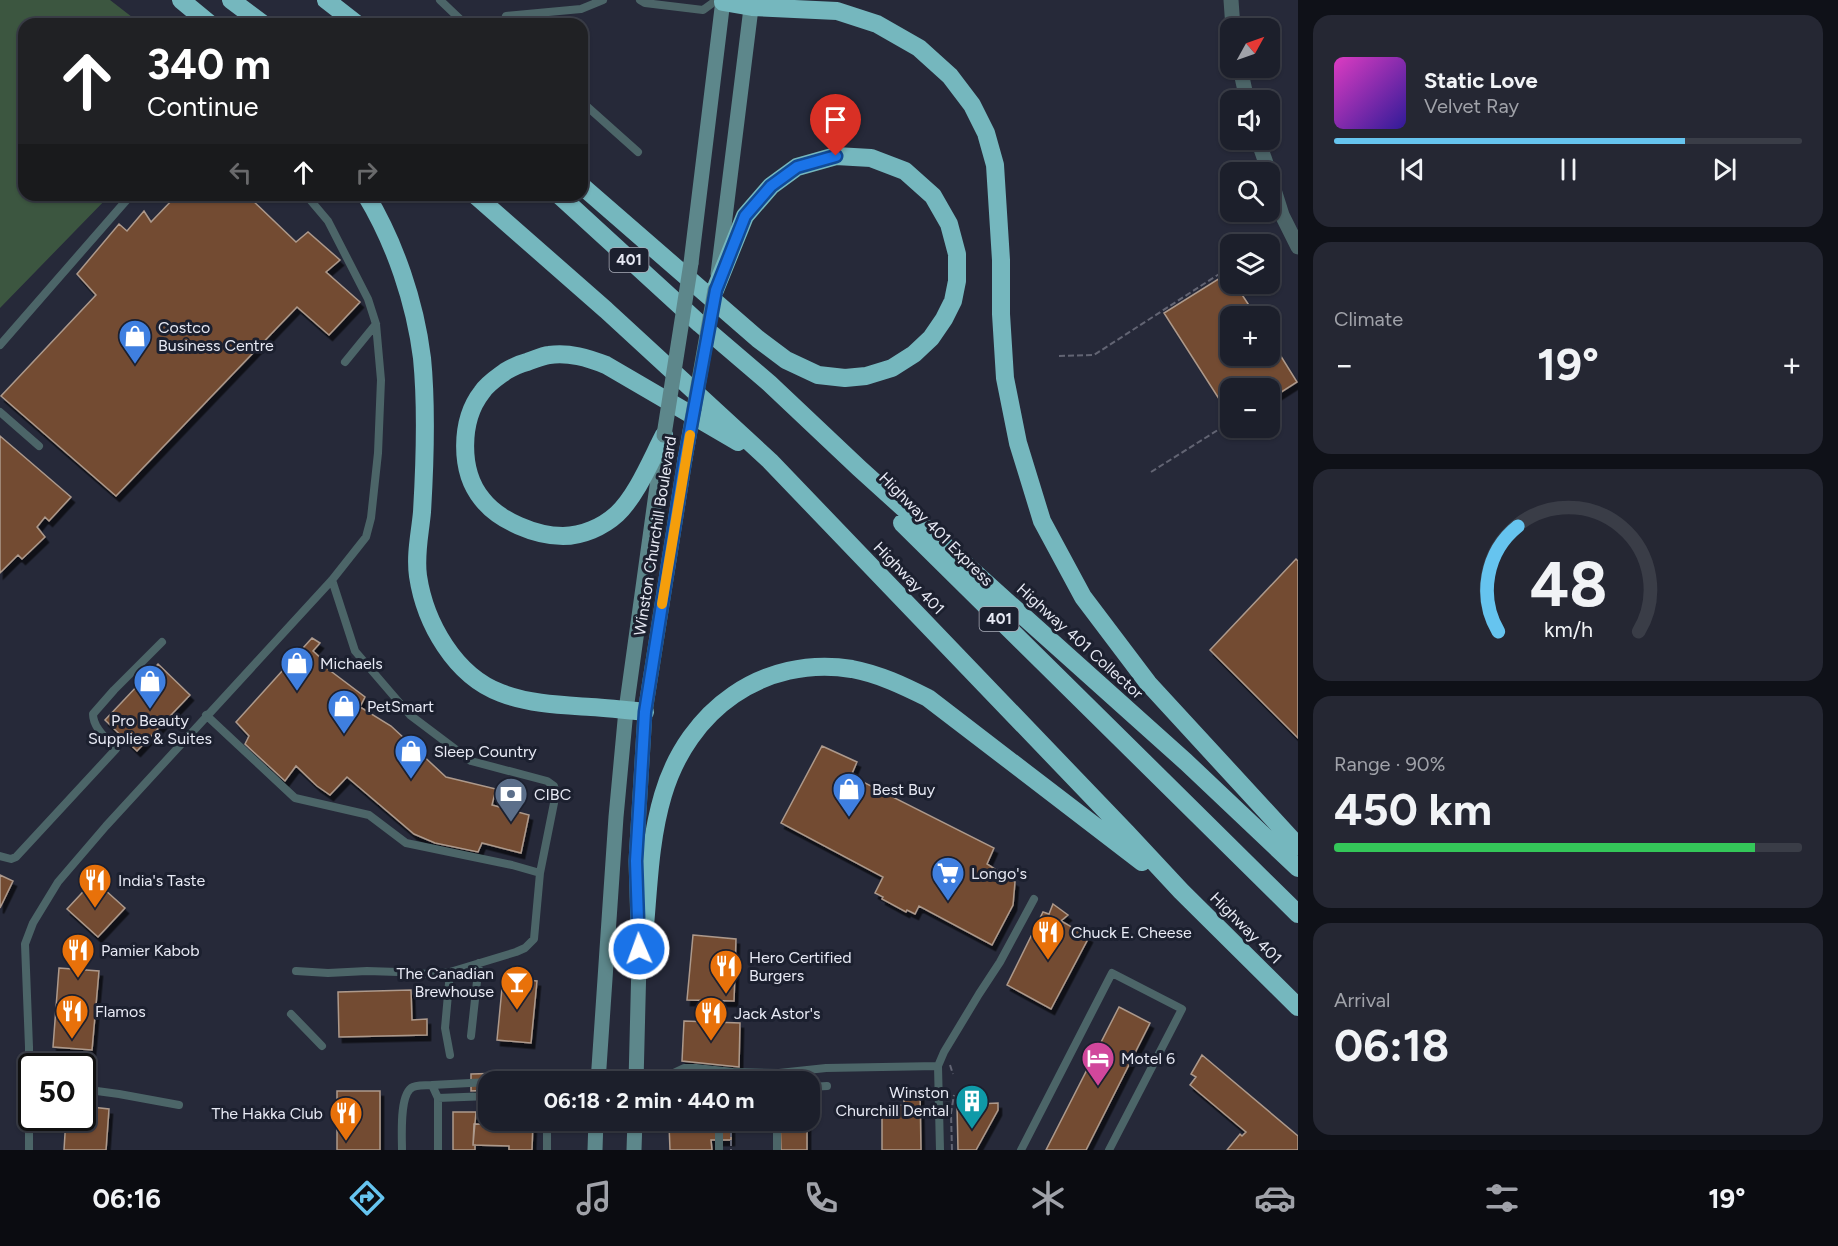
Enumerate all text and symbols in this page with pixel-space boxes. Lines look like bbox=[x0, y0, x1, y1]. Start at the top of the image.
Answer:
north arrow bbox=[1220, 18, 1280, 78]
map controls bbox=[1220, 18, 1280, 438]
text: 340 m bbox=[147, 39, 271, 90]
icon: ahead bbox=[48, 42, 126, 120]
text: Static Love bbox=[1424, 67, 1538, 94]
text: Continue bbox=[147, 90, 259, 123]
button: sound bbox=[1220, 90, 1280, 150]
pin bbox=[810, 94, 861, 156]
text: Velvet Ray bbox=[1424, 94, 1519, 118]
icon: arrive bbox=[819, 103, 852, 136]
icon: previous bbox=[1396, 153, 1429, 186]
icon: pause bbox=[1552, 153, 1585, 186]
icon: next bbox=[1708, 153, 1741, 186]
icon: left bbox=[224, 156, 257, 189]
icon: ahead bbox=[287, 156, 320, 189]
icon: right bbox=[350, 156, 383, 189]
button: search bbox=[1220, 162, 1280, 222]
button: layers bbox=[1220, 234, 1280, 294]
road number: 401 bbox=[610, 248, 648, 272]
button: + bbox=[1220, 306, 1280, 366]
text: Climate bbox=[1334, 307, 1403, 331]
shop icon: Costco Business Centre bbox=[117, 318, 153, 365]
place label: Costco Business Centre bbox=[158, 318, 274, 355]
text: 19° bbox=[1537, 337, 1599, 391]
text: − bbox=[1334, 345, 1355, 384]
text: + bbox=[1781, 345, 1802, 384]
button: − bbox=[1220, 378, 1280, 438]
street label: Winston Churchill Boulevard bbox=[630, 435, 680, 637]
street label: Highway 401 Express bbox=[875, 468, 997, 590]
street label: Highway 401 bbox=[870, 538, 948, 618]
text: 48 bbox=[1529, 547, 1607, 622]
street label: Highway 401 Collector bbox=[1013, 579, 1148, 703]
road number: 401 bbox=[980, 607, 1018, 631]
text: km/h bbox=[1544, 617, 1592, 642]
shop icon: Michaels bbox=[279, 645, 315, 692]
place label: Michaels bbox=[320, 654, 383, 673]
shop icon: Pro Beauty Supplies & Suites bbox=[132, 663, 168, 710]
shop icon: PetSmart bbox=[326, 688, 362, 735]
place label: PetSmart bbox=[367, 697, 434, 716]
place label: Pro Beauty Supplies & Suites bbox=[88, 711, 212, 748]
shop icon: Sleep Country bbox=[393, 733, 429, 780]
place label: Sleep Country bbox=[434, 742, 537, 761]
text: Range · 90% bbox=[1334, 752, 1445, 776]
shop icon: Best Buy bbox=[831, 771, 867, 818]
bank icon: CIBC bbox=[493, 776, 529, 823]
place label: Best Buy bbox=[872, 780, 936, 799]
text: 450 km bbox=[1334, 782, 1492, 836]
place label: CIBC bbox=[534, 785, 571, 804]
supermarket icon: Longo's bbox=[930, 855, 966, 902]
restaurant icon: India's Taste bbox=[77, 862, 113, 909]
place label: Longo's bbox=[971, 864, 1027, 883]
place label: India's Taste bbox=[118, 871, 206, 890]
street label: Highway 401 bbox=[1206, 888, 1286, 968]
restaurant icon: Chuck E. Cheese bbox=[1030, 914, 1066, 961]
position arrow bbox=[607, 917, 671, 981]
place label: Chuck E. Cheese bbox=[1071, 923, 1192, 942]
restaurant icon: Pamier Kabob bbox=[60, 932, 96, 979]
place label: Pamier Kabob bbox=[101, 941, 200, 960]
restaurant icon: Hero Certified Burgers bbox=[708, 948, 744, 995]
place label: Hero Certified Burgers bbox=[749, 948, 852, 985]
place label: The Canadian Brewhouse bbox=[397, 964, 494, 1001]
bar icon: The Canadian Brewhouse bbox=[499, 964, 535, 1011]
text: Arrival bbox=[1334, 988, 1390, 1012]
restaurant icon: Flamos bbox=[54, 993, 90, 1040]
restaurant icon: Jack Astor's bbox=[693, 995, 729, 1042]
place label: Flamos bbox=[95, 1002, 146, 1021]
place label: Jack Astor's bbox=[734, 1004, 820, 1023]
text: 06:18 bbox=[1334, 1018, 1449, 1072]
hotel icon: Motel 6 bbox=[1080, 1040, 1116, 1087]
place label: Motel 6 bbox=[1121, 1049, 1175, 1068]
speed limit sign: 50 bbox=[18, 1053, 96, 1131]
place label: Winston Churchill Dental bbox=[836, 1083, 949, 1120]
building icon: Winston Churchill Dental bbox=[954, 1083, 990, 1130]
text: 06:18 · 2 min · 440 m bbox=[544, 1087, 754, 1114]
restaurant icon: The Hakka Club bbox=[328, 1095, 364, 1142]
place label: The Hakka Club bbox=[212, 1104, 323, 1123]
icon: directions bbox=[346, 1177, 388, 1219]
icon: music bbox=[573, 1177, 615, 1219]
icon: phone bbox=[800, 1177, 842, 1219]
icon: climate bbox=[1027, 1177, 1069, 1219]
icon: car bbox=[1254, 1177, 1296, 1219]
icon: filters bbox=[1481, 1177, 1523, 1219]
text: 06:16 bbox=[93, 1182, 161, 1215]
text: 19° bbox=[1708, 1182, 1745, 1215]

